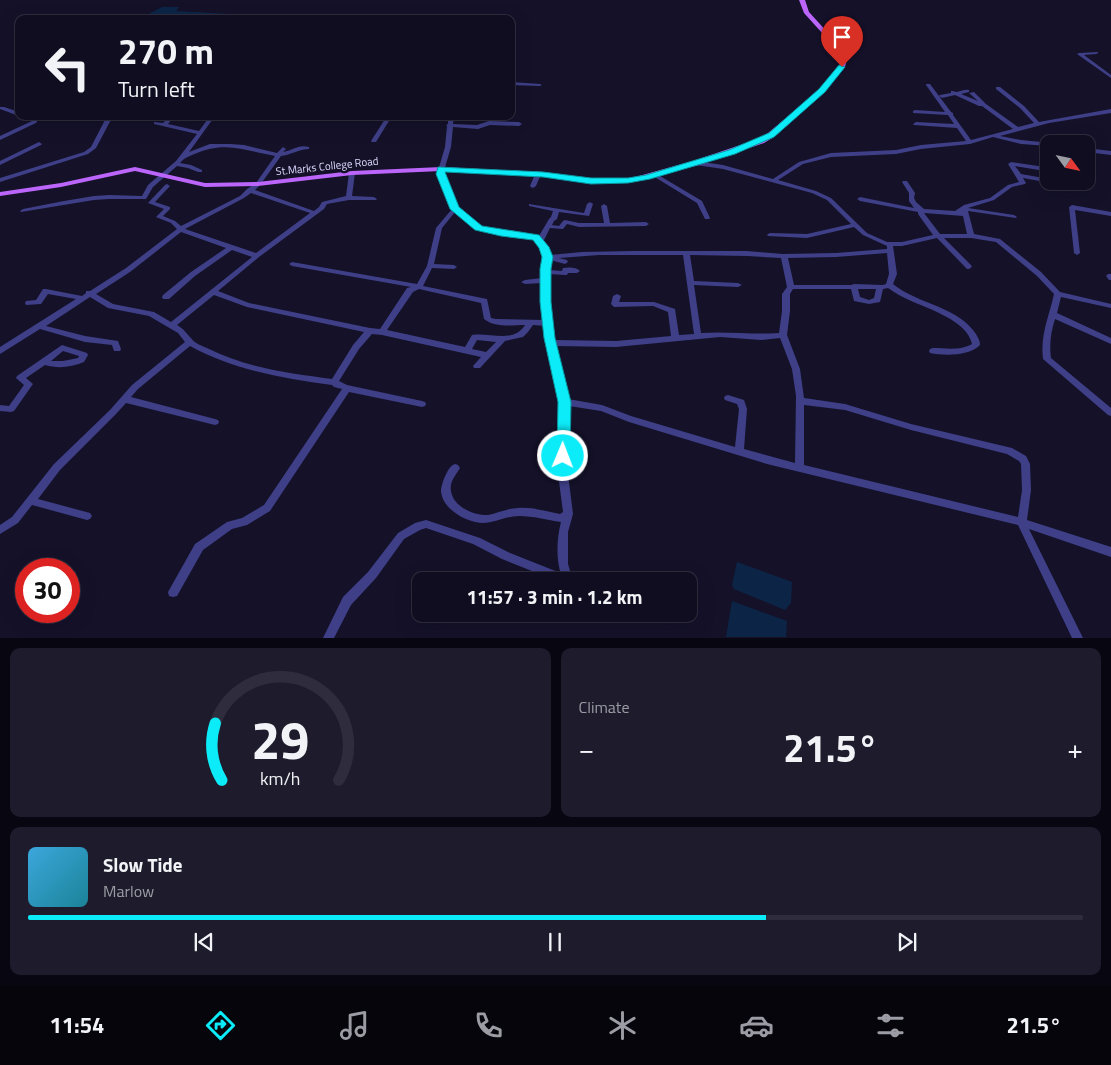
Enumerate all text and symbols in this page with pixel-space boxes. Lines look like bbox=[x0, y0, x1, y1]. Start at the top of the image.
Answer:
pin bbox=[821, 16, 863, 67]
icon: arrive bbox=[828, 23, 856, 51]
text: 270 m bbox=[118, 24, 214, 78]
icon: left bbox=[35, 35, 100, 100]
text: Turn left bbox=[118, 72, 195, 106]
north arrow bbox=[1040, 135, 1095, 190]
map controls bbox=[1040, 135, 1095, 190]
street label: St.Marks College Road bbox=[275, 153, 379, 179]
position arrow bbox=[536, 429, 588, 481]
speed limit sign: 30 bbox=[15, 558, 80, 623]
text: 11:57 · 3 min · 1.2 km bbox=[466, 582, 643, 611]
text: Climate bbox=[579, 695, 630, 719]
text: 29 bbox=[251, 700, 309, 779]
text: 21.5° bbox=[783, 719, 878, 777]
text: − bbox=[579, 727, 594, 770]
text: + bbox=[1067, 727, 1083, 770]
text: km/h bbox=[260, 765, 300, 792]
text: Slow Tide bbox=[103, 850, 182, 879]
text: Marlow bbox=[103, 879, 154, 903]
icon: previous bbox=[190, 928, 218, 956]
icon: pause bbox=[541, 928, 569, 956]
icon: next bbox=[893, 928, 921, 956]
text: 11:54 bbox=[49, 1008, 104, 1042]
icon: directions bbox=[203, 1008, 238, 1043]
icon: music bbox=[337, 1008, 372, 1043]
icon: phone bbox=[471, 1008, 506, 1043]
icon: climate bbox=[605, 1008, 640, 1043]
icon: car bbox=[739, 1008, 774, 1043]
icon: filters bbox=[873, 1008, 908, 1043]
text: 21.5° bbox=[1007, 1008, 1062, 1042]

